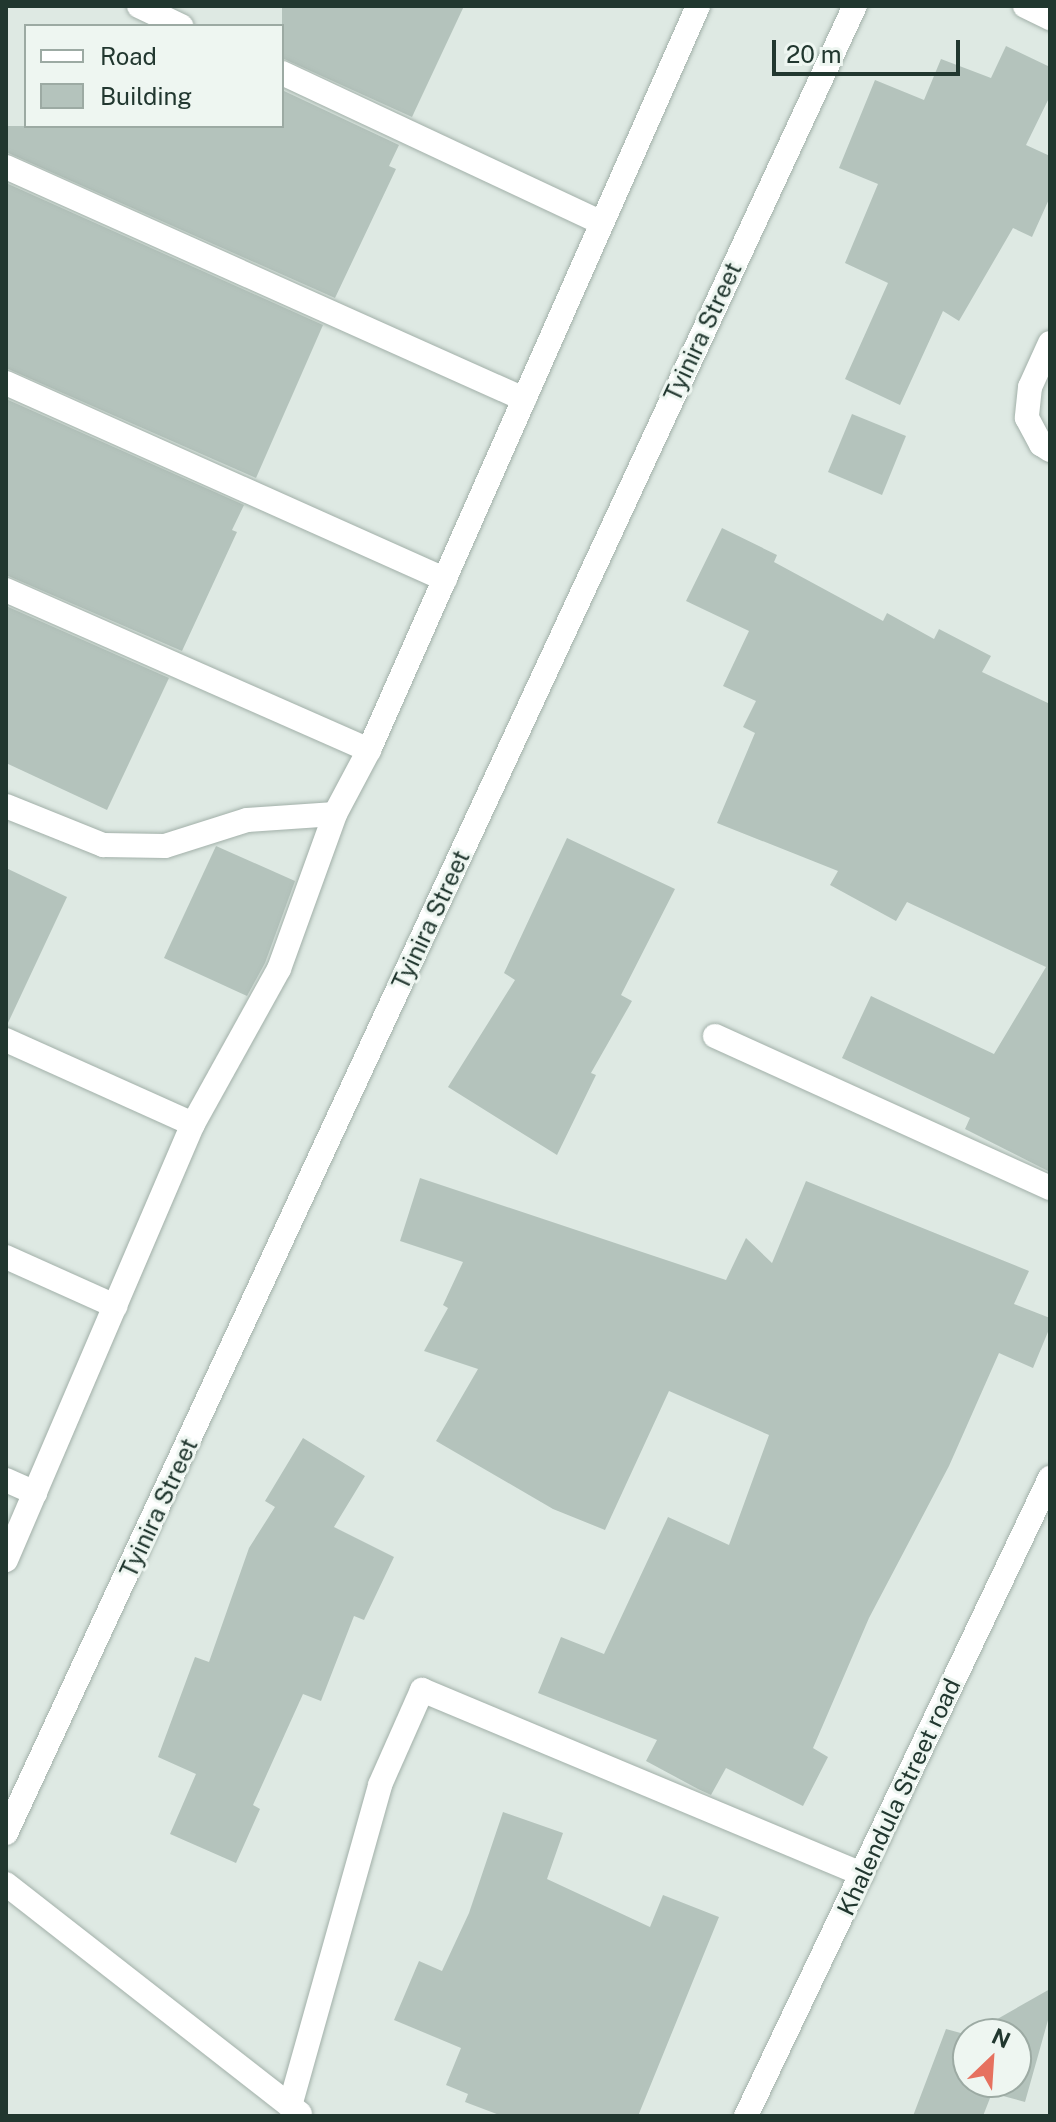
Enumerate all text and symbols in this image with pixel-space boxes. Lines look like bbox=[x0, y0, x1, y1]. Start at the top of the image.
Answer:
legend bbox=[24, 24, 284, 128]
scale bar bbox=[776, 24, 964, 74]
text: 20 m bbox=[786, 40, 842, 68]
text: Road bbox=[100, 42, 157, 70]
text: Building bbox=[100, 82, 192, 110]
street label: Tyinira Street bbox=[658, 258, 748, 406]
street label: Tyinira Street bbox=[386, 846, 476, 994]
street label: Tyinira Street bbox=[114, 1434, 204, 1582]
street label: Khalendula Street road bbox=[831, 1674, 967, 1920]
north arrow bbox=[952, 2018, 1032, 2098]
text: N bbox=[988, 2023, 1015, 2053]

